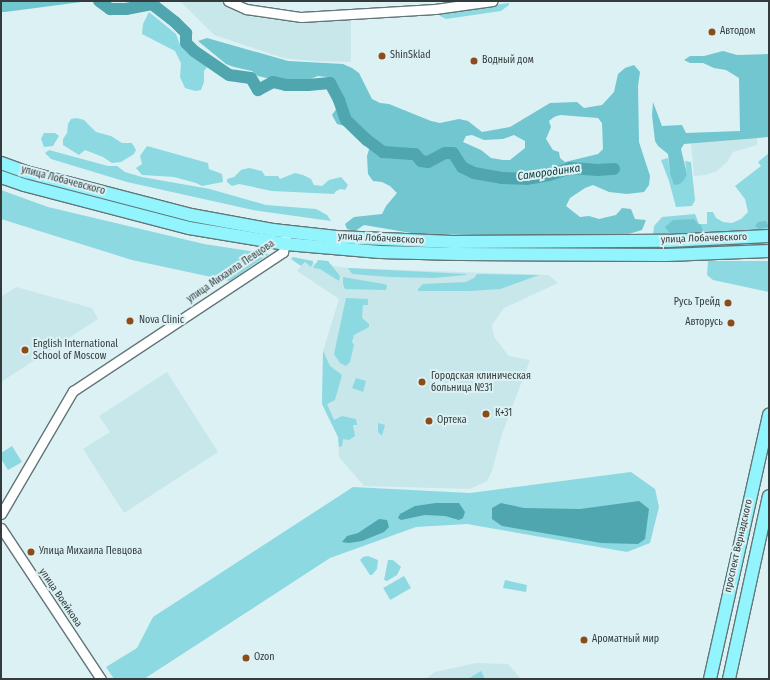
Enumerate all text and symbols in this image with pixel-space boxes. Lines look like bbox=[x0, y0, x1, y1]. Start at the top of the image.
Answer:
place label: Автодом bbox=[720, 26, 755, 38]
marker: Автодом bbox=[707, 27, 717, 37]
place label: ShinSklad bbox=[390, 50, 430, 62]
marker: ShinSklad bbox=[377, 51, 387, 61]
place label: Водный дом bbox=[482, 55, 534, 67]
marker: Водный дом bbox=[469, 56, 479, 66]
water label: Самородинка bbox=[517, 162, 581, 184]
street label: улица Лобачевского bbox=[20, 164, 106, 198]
street label: улица Лобачевского bbox=[338, 231, 424, 247]
street label: улица Лобачевского bbox=[661, 231, 747, 247]
street label: улица Михаила Певцова bbox=[185, 238, 277, 306]
place label: Русь Трейд bbox=[674, 297, 720, 309]
marker: Русь Трейд bbox=[723, 298, 733, 308]
marker: Nova Clinic bbox=[124, 315, 136, 327]
place label: Nova Clinic bbox=[139, 315, 184, 327]
place label: Авторусь bbox=[685, 317, 723, 329]
marker: Авторусь bbox=[726, 318, 736, 328]
place label: English International School of Moscow bbox=[33, 338, 118, 362]
marker: English International School of Moscow bbox=[20, 345, 30, 355]
place label: Городская клиническая больница №31 bbox=[431, 370, 531, 394]
marker: Городская клиническая больница №31 bbox=[416, 376, 428, 388]
marker: К+31 bbox=[480, 408, 492, 420]
place label: К+31 bbox=[495, 408, 512, 420]
place label: Ортека bbox=[437, 415, 467, 427]
marker: Ортека bbox=[424, 416, 434, 426]
street label: проспект Вернадского bbox=[722, 498, 756, 594]
place label: Улица Михаила Певцова bbox=[39, 546, 142, 558]
marker: Улица Михаила Певцова bbox=[26, 547, 36, 557]
street label: улица Воейкова bbox=[36, 566, 84, 630]
place label: Ароматный мир bbox=[592, 634, 659, 646]
marker: Ароматный мир bbox=[579, 635, 589, 645]
place label: Ozon bbox=[254, 652, 275, 664]
marker: Ozon bbox=[241, 653, 251, 663]

